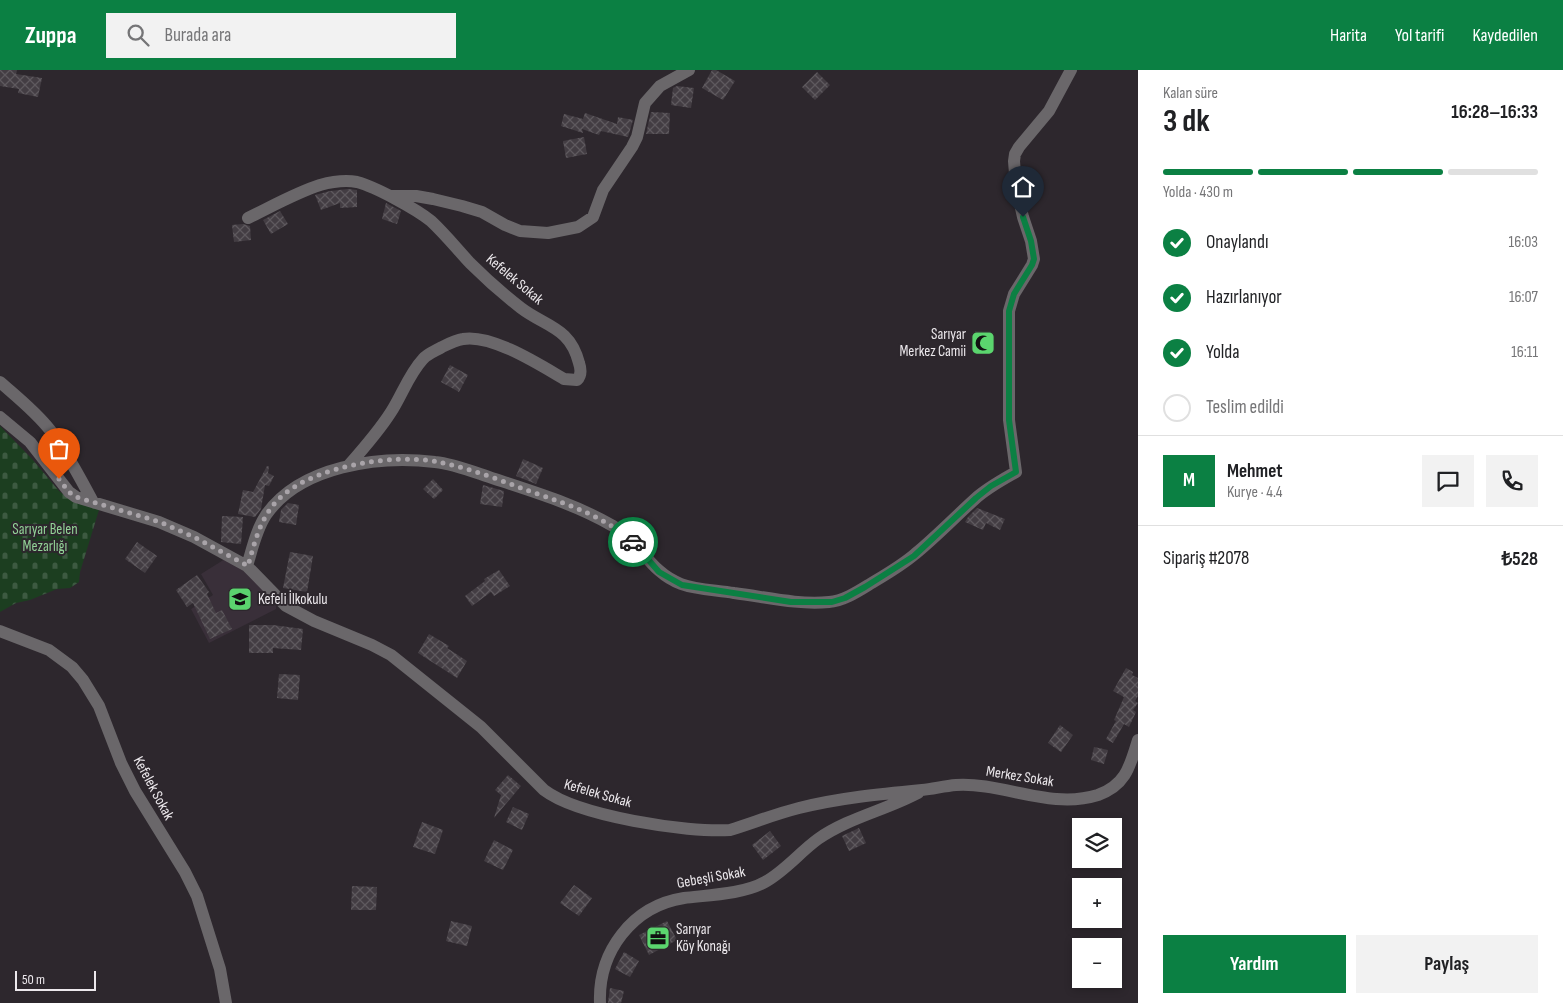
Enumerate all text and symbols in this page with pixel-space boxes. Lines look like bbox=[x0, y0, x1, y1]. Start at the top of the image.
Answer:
search box bbox=[106, 13, 456, 58]
text: Zuppa bbox=[25, 21, 76, 50]
icon: search bbox=[124, 21, 152, 49]
text: Burada ara bbox=[164, 24, 231, 47]
text: Harita bbox=[1330, 25, 1367, 46]
text: Yol tarifi bbox=[1395, 25, 1444, 46]
text: Kaydedilen bbox=[1472, 25, 1538, 46]
text: Kalan süre bbox=[1163, 84, 1218, 103]
text: 16:28–16:33 bbox=[1451, 101, 1538, 124]
text: 3 dk bbox=[1163, 102, 1210, 141]
pin bbox=[1002, 166, 1044, 217]
icon: home bbox=[1009, 173, 1037, 201]
text: Yolda · 430 m bbox=[1163, 183, 1233, 202]
icon: check bbox=[1163, 229, 1191, 257]
text: Onaylandı bbox=[1206, 231, 1268, 254]
text: 16:03 bbox=[1509, 233, 1538, 252]
street label: Kefelek Sokak bbox=[482, 250, 548, 309]
icon: check bbox=[1163, 284, 1191, 312]
text: Hazırlanıyor bbox=[1206, 286, 1282, 309]
text: 16:07 bbox=[1509, 288, 1538, 307]
place label: Sarıyar Merkez Camii bbox=[899, 325, 967, 361]
mosque icon: Sarıyar Merkez Camii bbox=[970, 330, 996, 356]
icon: check bbox=[1163, 339, 1191, 367]
text: Yolda bbox=[1206, 341, 1240, 364]
text: 16:11 bbox=[1511, 343, 1538, 362]
text: Teslim edildi bbox=[1206, 396, 1284, 419]
pin bbox=[38, 428, 80, 479]
icon: bag bbox=[45, 435, 73, 463]
button: chat bbox=[1422, 455, 1474, 507]
button: phone bbox=[1486, 455, 1538, 507]
text: Mehmet bbox=[1227, 460, 1283, 483]
text: M bbox=[1183, 469, 1195, 492]
text: Kurye · 4.4 bbox=[1227, 483, 1283, 502]
courier bbox=[608, 517, 658, 567]
park label: Sarıyar Belen Mezarlığı bbox=[12, 520, 78, 556]
icon: car bbox=[619, 528, 647, 556]
text: Sipariş #2078 bbox=[1163, 547, 1249, 570]
text: ₺528 bbox=[1502, 548, 1538, 571]
school or university icon: Kefeli İlkokulu bbox=[227, 586, 253, 612]
place label: Kefeli İlkokulu bbox=[258, 590, 327, 609]
street label: Kefelek Sokak bbox=[129, 753, 178, 824]
street label: Merkez Sokak bbox=[985, 762, 1055, 791]
street label: Kefelek Sokak bbox=[562, 775, 634, 812]
map controls bbox=[1072, 818, 1122, 988]
button: layers bbox=[1072, 818, 1122, 868]
street label: Gebeşli Sokak bbox=[675, 862, 747, 893]
button: + bbox=[1072, 878, 1122, 928]
place label: Sarıyar Köy Konağı bbox=[676, 920, 731, 956]
office icon: Sarıyar Köy Konağı bbox=[645, 925, 671, 951]
button: Yardım bbox=[1163, 935, 1346, 993]
button: Paylaş bbox=[1356, 935, 1538, 993]
button: − bbox=[1072, 938, 1122, 988]
scale bar bbox=[15, 968, 96, 991]
text: 50 m bbox=[22, 971, 45, 988]

